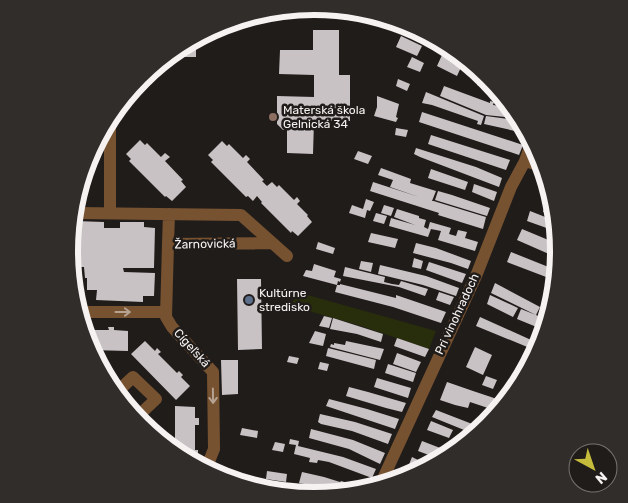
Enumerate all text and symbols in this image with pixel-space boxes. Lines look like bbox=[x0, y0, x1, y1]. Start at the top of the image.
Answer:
place label: Materská škola Gelnická 34 bbox=[283, 103, 365, 131]
marker: Materská škola Gelnická 34 bbox=[267, 111, 279, 123]
street label: Žarnovická bbox=[174, 236, 236, 252]
street label: Pri vinohradoch bbox=[432, 271, 482, 357]
place label: Kultúrne stredisko bbox=[259, 286, 310, 314]
marker: Kultúrne stredisko bbox=[243, 294, 255, 306]
one-way arrow bbox=[114, 307, 131, 317]
street label: Cígeľská bbox=[171, 326, 213, 370]
one-way arrow bbox=[209, 387, 218, 403]
north arrow bbox=[568, 443, 618, 493]
text: N bbox=[592, 468, 610, 487]

